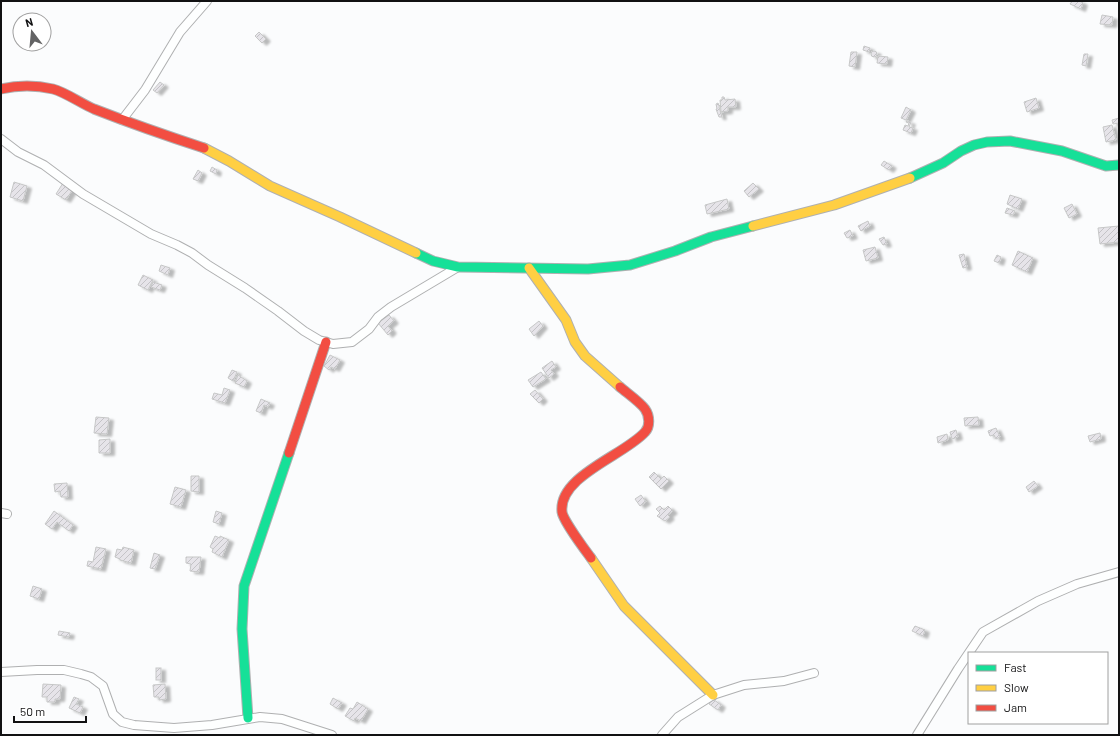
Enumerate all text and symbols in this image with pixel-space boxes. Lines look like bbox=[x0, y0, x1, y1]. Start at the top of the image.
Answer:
north arrow bbox=[12, 12, 52, 52]
text: N bbox=[24, 15, 34, 29]
legend bbox=[968, 652, 1108, 724]
text: Fast bbox=[1004, 660, 1027, 674]
text: Slow bbox=[1004, 680, 1029, 694]
scale bar bbox=[14, 698, 86, 724]
text: Jam bbox=[1004, 700, 1027, 714]
text: 50 m bbox=[20, 704, 45, 718]

